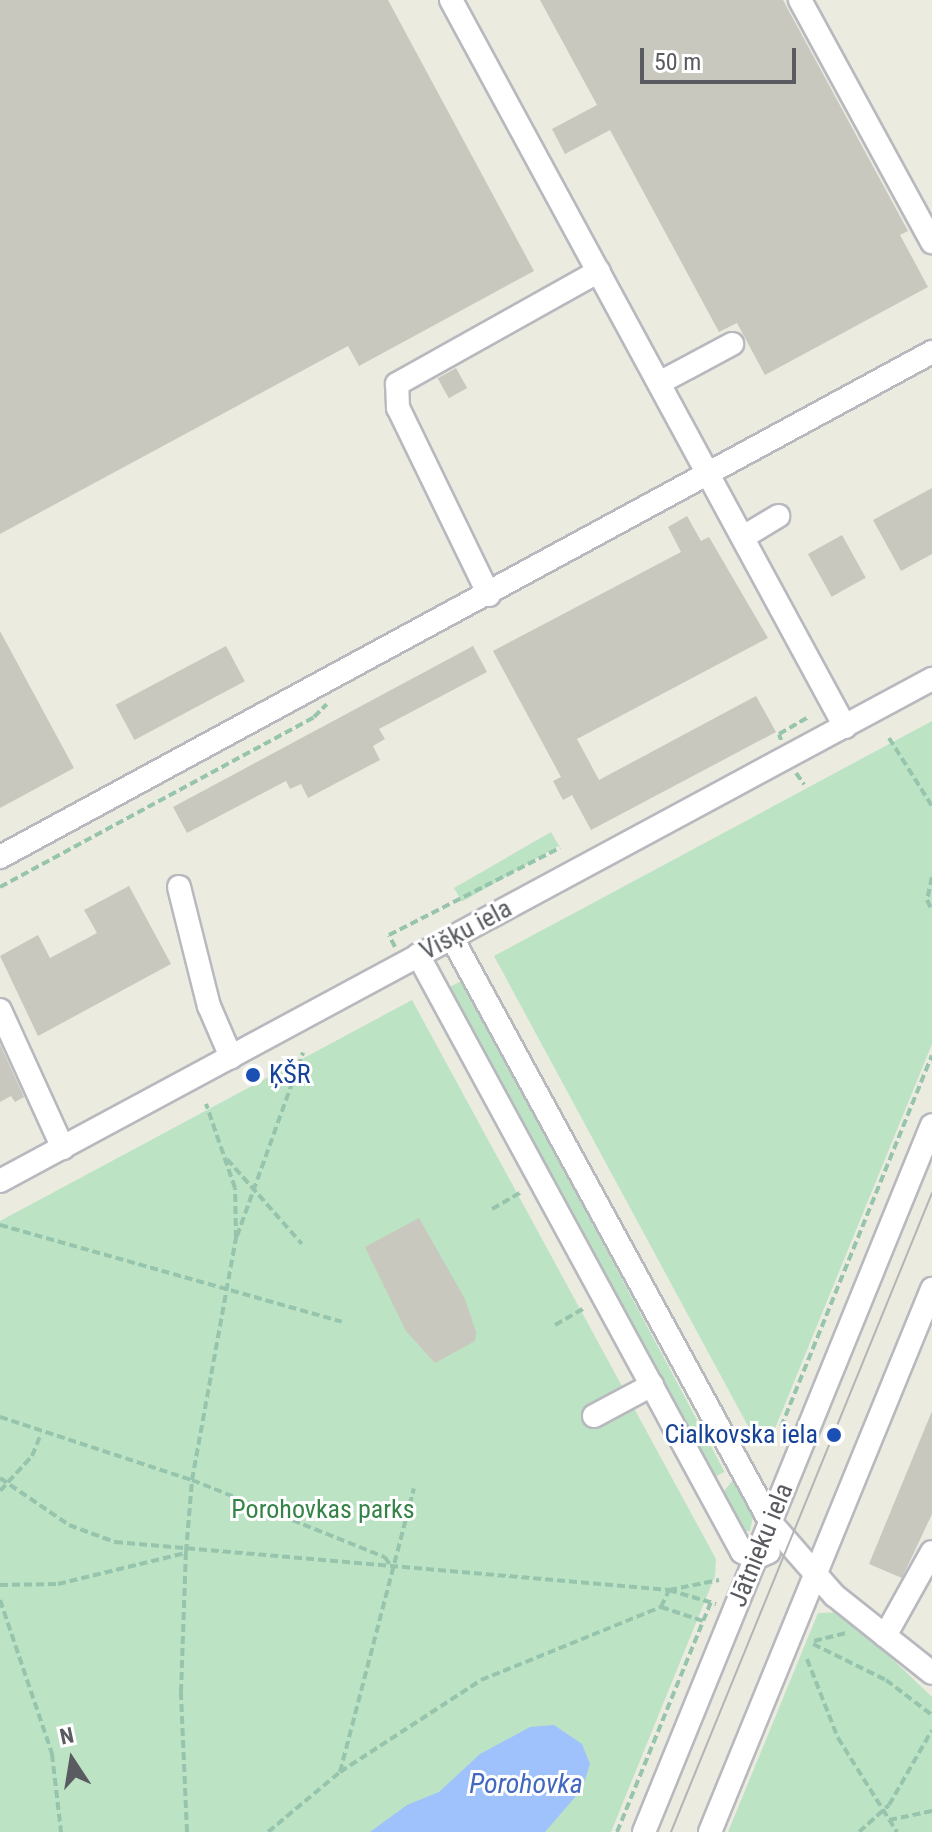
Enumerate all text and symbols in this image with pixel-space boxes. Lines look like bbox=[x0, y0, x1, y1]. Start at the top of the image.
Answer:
scale bar bbox=[644, 32, 800, 82]
text: 50 m bbox=[654, 48, 701, 76]
street label: Višķu iela bbox=[415, 893, 517, 967]
place label: ĶŠR bbox=[269, 1059, 310, 1091]
marker: ĶŠR bbox=[244, 1066, 262, 1084]
place label: Cialkovska iela bbox=[665, 1419, 818, 1451]
marker: Cialkovska iela bbox=[825, 1426, 843, 1444]
street label: Jātnieku iela bbox=[722, 1479, 800, 1611]
park label: Porohovkas parks bbox=[231, 1494, 415, 1526]
north arrow bbox=[32, 1720, 112, 1800]
text: N bbox=[58, 1722, 76, 1750]
water label: Porohovka bbox=[469, 1767, 583, 1801]

